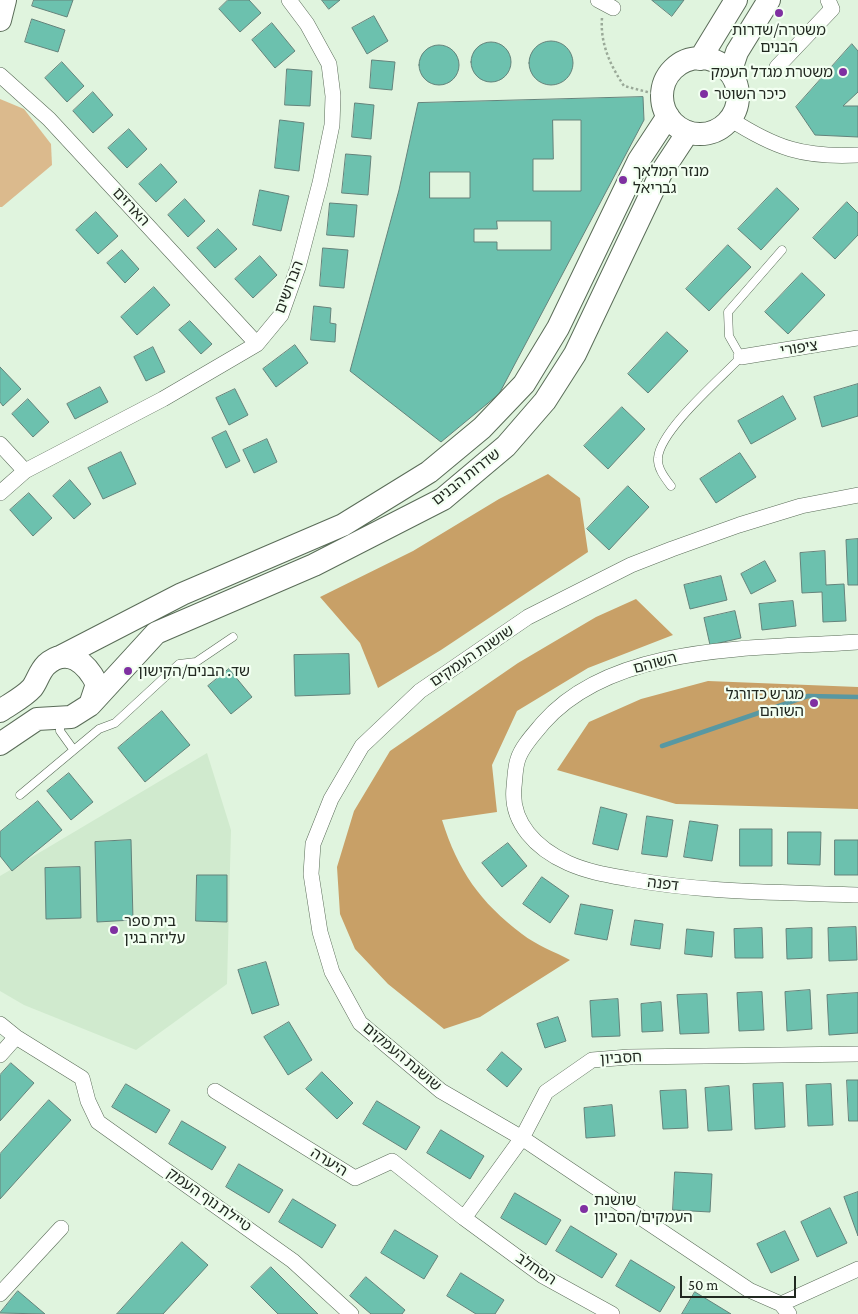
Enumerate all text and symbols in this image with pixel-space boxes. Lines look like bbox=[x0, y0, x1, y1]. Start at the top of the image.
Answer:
marker: משטרה/שדרות הבנים bbox=[773, 7, 785, 19]
place label: משטרה/שדרות הבנים bbox=[732, 21, 826, 56]
place label: משטרת מגדל העמק bbox=[710, 63, 833, 81]
marker: משטרת מגדל העמק bbox=[837, 66, 849, 78]
place label: כיכר השוטר bbox=[714, 85, 786, 103]
marker: כיכר השוטר bbox=[698, 88, 710, 100]
place label: מנזר המלאך גבריאל bbox=[633, 162, 709, 197]
marker: מנזר המלאך גבריאל bbox=[617, 174, 629, 186]
street label: הארזים bbox=[109, 184, 153, 230]
street label: הברושים bbox=[271, 258, 307, 316]
street label: ציפורי bbox=[779, 336, 819, 360]
street label: שדרות הבנים bbox=[428, 445, 504, 509]
street label: שושנת העמקים bbox=[427, 621, 517, 691]
street label: השוהם bbox=[631, 649, 679, 677]
place label: שד. הבנים/הקישון bbox=[138, 662, 250, 680]
marker: שד. הבנים/הקישון bbox=[122, 665, 134, 677]
place label: מגרש כדורגל השוהם bbox=[726, 685, 804, 720]
marker: מגרש כדורגל השוהם bbox=[808, 697, 820, 709]
street label: דפנה bbox=[646, 873, 680, 895]
place label: בית ספר עליזה בגין bbox=[124, 912, 185, 947]
marker: בית ספר עליזה בגין bbox=[108, 924, 120, 936]
street label: שושנת העמקים bbox=[359, 1019, 445, 1095]
street label: חסביון bbox=[600, 1048, 642, 1068]
street label: היערה bbox=[307, 1144, 351, 1180]
street label: טיילת נוף העמק bbox=[163, 1164, 255, 1236]
place label: שושנת העמקים/הסביון bbox=[594, 1191, 693, 1226]
marker: שושנת העמקים/הסביון bbox=[578, 1203, 590, 1215]
street label: הסחלב bbox=[512, 1249, 560, 1289]
scale bar bbox=[683, 1266, 799, 1298]
text: 50 m bbox=[688, 1277, 718, 1293]

